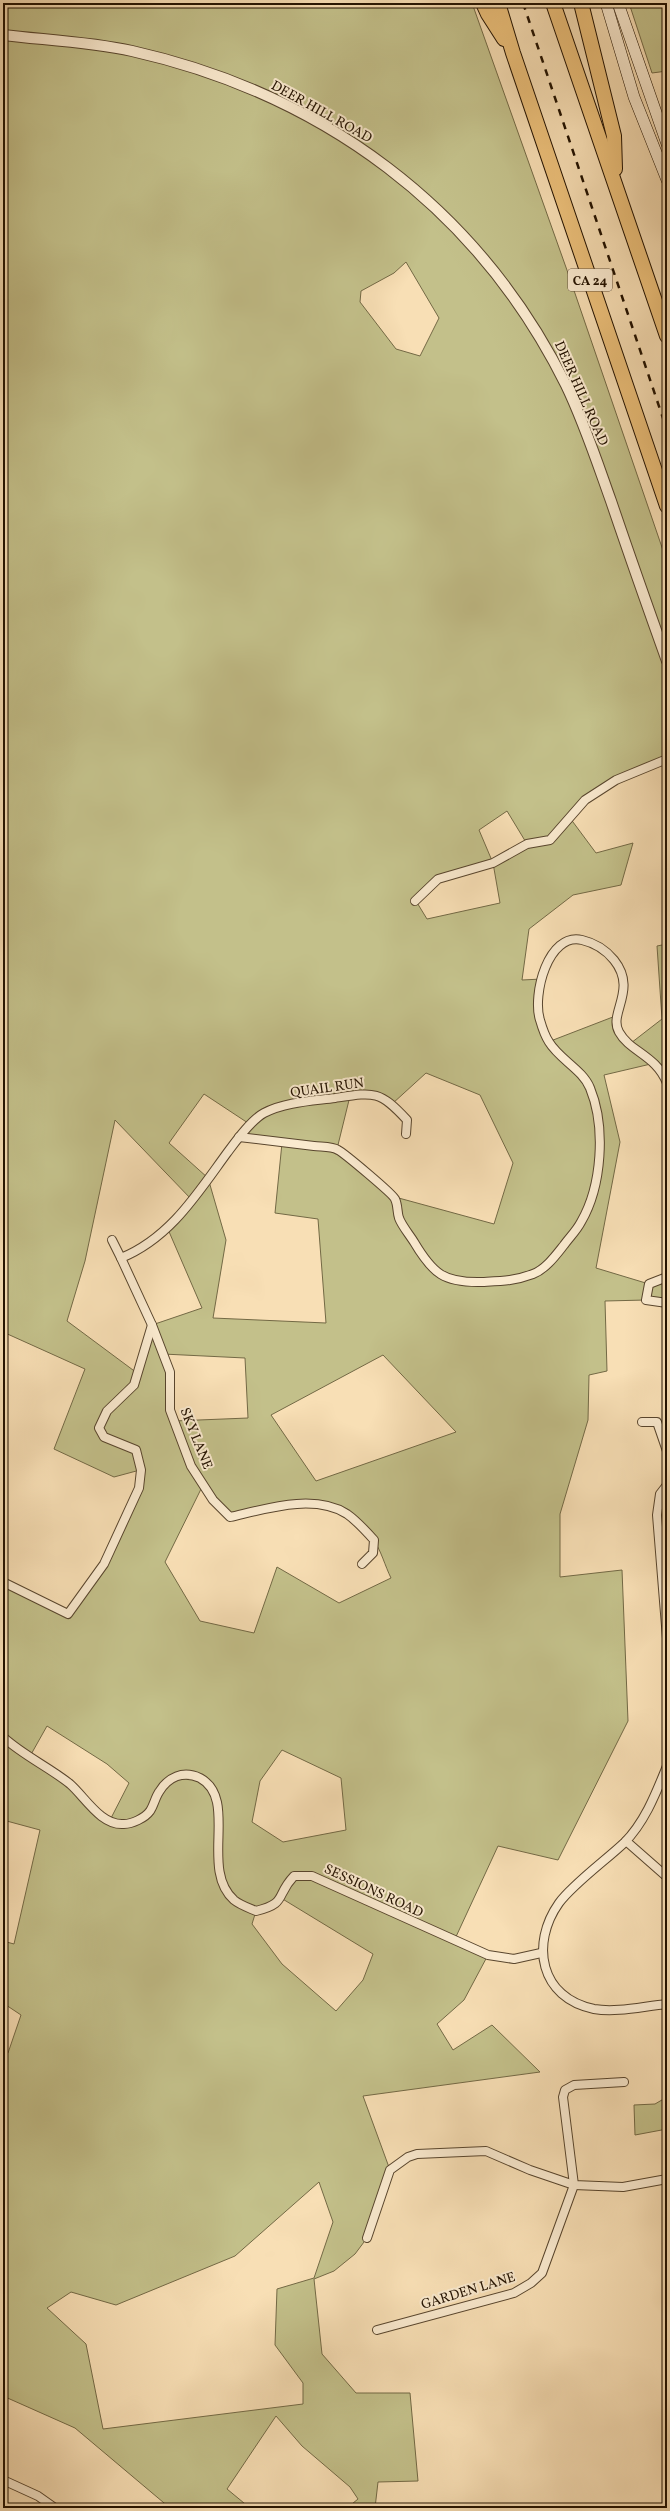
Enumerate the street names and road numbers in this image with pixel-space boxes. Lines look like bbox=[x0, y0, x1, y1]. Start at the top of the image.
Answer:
street label: DEER HILL ROAD bbox=[267, 77, 375, 148]
road number: CA 24 bbox=[568, 269, 612, 291]
street label: DEER HILL ROAD bbox=[549, 338, 612, 449]
street label: QUAIL RUN bbox=[289, 1074, 365, 1103]
street label: SKY LANE bbox=[175, 1405, 217, 1472]
street label: SESSIONS ROAD bbox=[321, 1860, 426, 1923]
street label: GARDEN LANE bbox=[419, 2268, 518, 2315]

